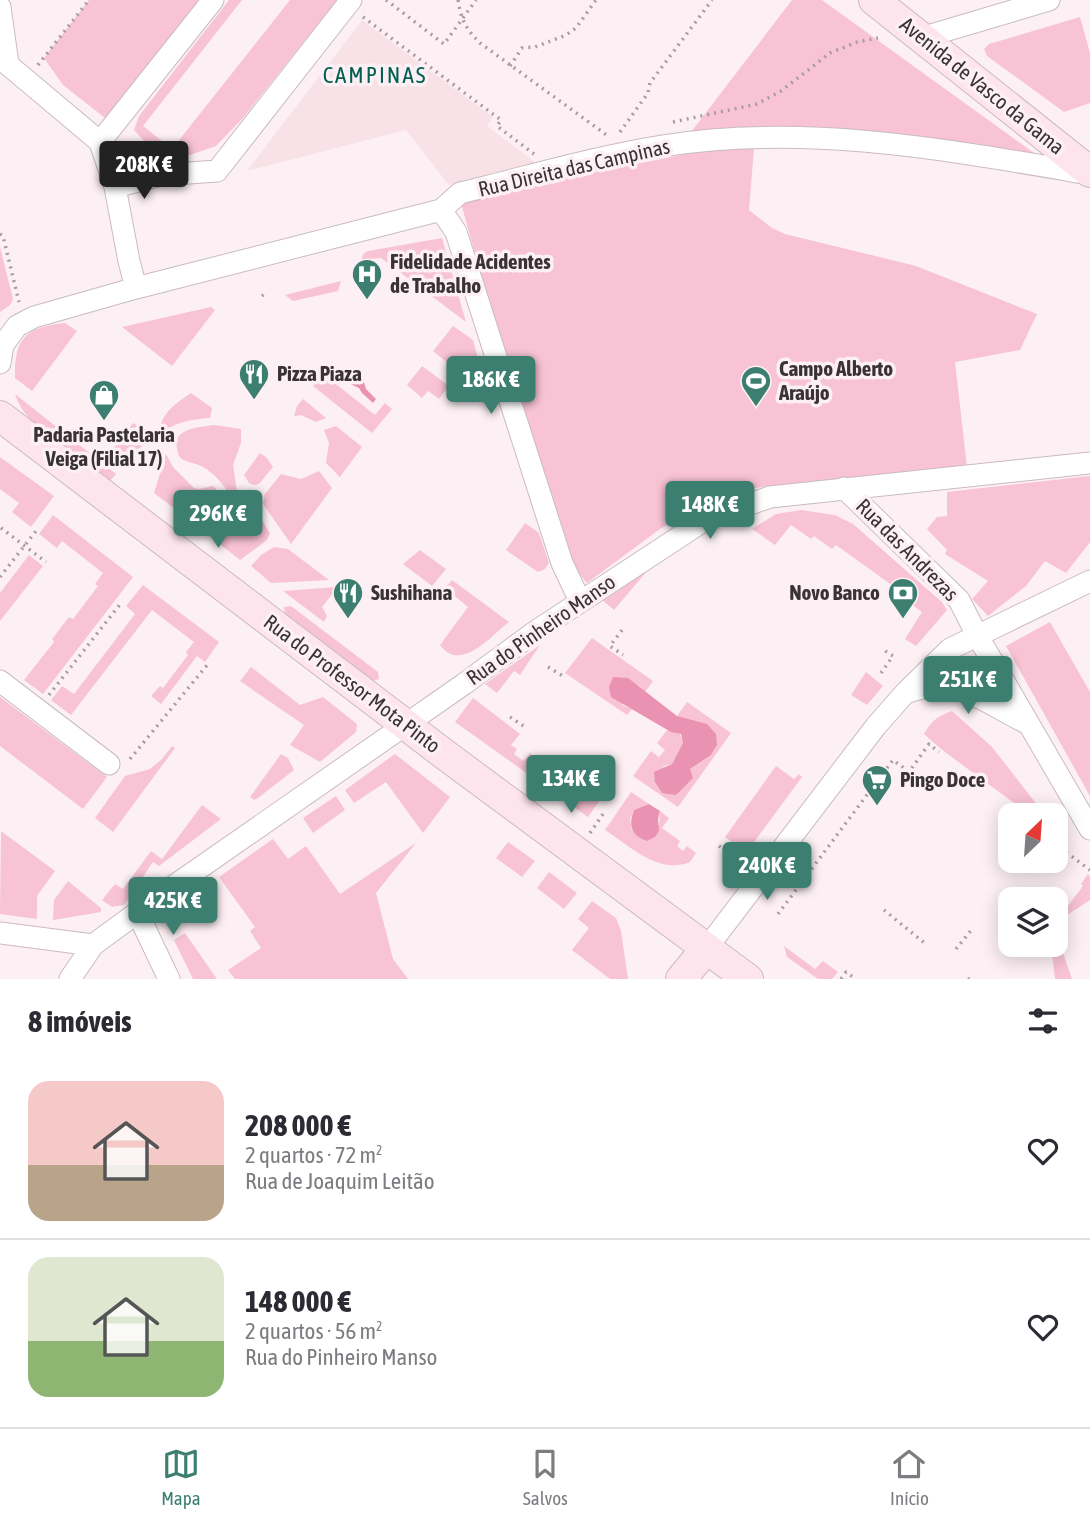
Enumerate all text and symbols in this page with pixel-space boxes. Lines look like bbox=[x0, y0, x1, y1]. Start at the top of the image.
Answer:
street label: Avenida de Vasco da Gama bbox=[896, 12, 1069, 159]
district label: CAMPINAS bbox=[323, 62, 427, 88]
street label: Rua Direita das Campinas bbox=[476, 133, 672, 201]
pin: 208K € bbox=[87, 142, 201, 201]
text: 208K € bbox=[115, 151, 173, 177]
place label: Fidelidade Acidentes de Trabalho bbox=[390, 249, 551, 297]
hospital icon: Fidelidade Acidentes de Trabalho bbox=[350, 257, 384, 301]
pin: 186K € bbox=[434, 356, 548, 416]
place label: Campo Alberto Araújo bbox=[778, 356, 893, 404]
restaurant icon: Pizza Piaza bbox=[237, 357, 271, 401]
place label: Pizza Piaza bbox=[277, 361, 362, 385]
sports icon: Campo Alberto Araújo bbox=[739, 364, 773, 408]
text: 186K € bbox=[462, 366, 520, 392]
shop icon: Padaria Pastelaria Veiga (Filial 17) bbox=[87, 378, 121, 422]
place label: Padaria Pastelaria Veiga (Filial 17) bbox=[33, 422, 175, 470]
pin: 148K € bbox=[653, 482, 767, 541]
pin: 296K € bbox=[161, 490, 275, 550]
text: 148K € bbox=[681, 491, 739, 517]
street label: Rua das Andrezas bbox=[852, 493, 964, 605]
text: 296K € bbox=[189, 500, 247, 526]
street label: Rua do Pinheiro Manso bbox=[462, 569, 619, 689]
restaurant icon: Sushihana bbox=[331, 576, 365, 620]
bank icon: Novo Banco bbox=[886, 576, 920, 620]
place label: Sushihana bbox=[371, 580, 453, 604]
place label: Novo Banco bbox=[789, 580, 880, 604]
street label: Rua do Professor Mota Pinto bbox=[260, 609, 446, 757]
pin: 251K € bbox=[911, 656, 1025, 716]
text: 251K € bbox=[939, 666, 997, 692]
pin: 134K € bbox=[514, 756, 628, 815]
supermarket icon: Pingo Doce bbox=[860, 763, 894, 807]
text: 134K € bbox=[542, 765, 600, 791]
place label: Pingo Doce bbox=[900, 767, 985, 791]
north arrow bbox=[998, 803, 1068, 873]
map controls bbox=[998, 803, 1068, 957]
pin: 240K € bbox=[710, 842, 824, 902]
text: 240K € bbox=[738, 852, 796, 878]
pin: 425K € bbox=[116, 878, 230, 937]
text: 425K € bbox=[144, 887, 202, 913]
button: layers bbox=[998, 887, 1068, 957]
icon: filters bbox=[1024, 1002, 1062, 1040]
text: 8 imóveis bbox=[28, 1004, 132, 1038]
text: 208 000 € bbox=[245, 1108, 351, 1142]
icon: home bbox=[84, 1109, 168, 1193]
icon: heart bbox=[1024, 1132, 1062, 1170]
text: 2 quartos · 72 m² bbox=[245, 1142, 383, 1168]
text: Rua de Joaquim Leitão bbox=[245, 1168, 435, 1194]
text: 148 000 € bbox=[245, 1284, 351, 1318]
icon: home bbox=[84, 1285, 168, 1369]
icon: heart bbox=[1024, 1308, 1062, 1346]
text: 2 quartos · 56 m² bbox=[245, 1318, 383, 1344]
text: Rua do Pinheiro Manso bbox=[245, 1344, 437, 1370]
tab: Mapa bbox=[161, 1445, 201, 1509]
tab: Salvos bbox=[523, 1445, 568, 1509]
tab: Início bbox=[890, 1445, 929, 1509]

